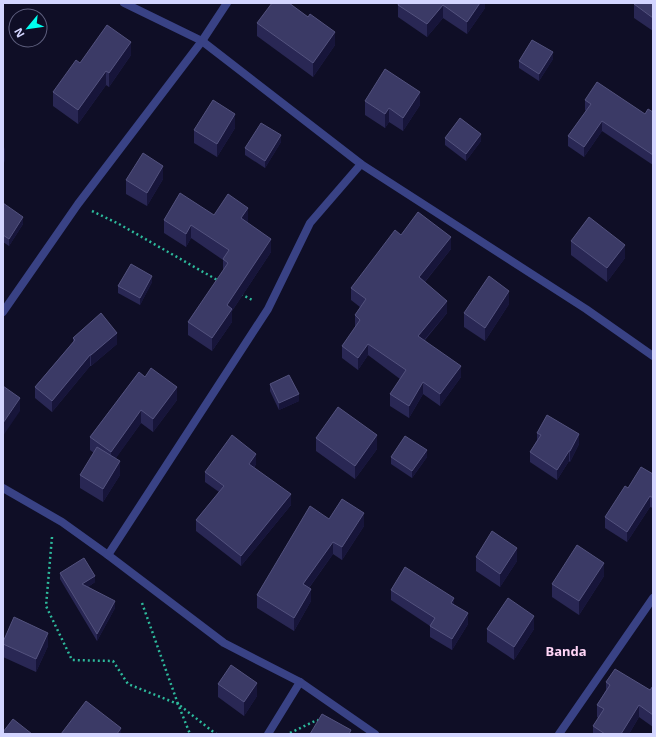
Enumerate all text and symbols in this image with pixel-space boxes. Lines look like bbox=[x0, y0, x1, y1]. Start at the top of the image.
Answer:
north arrow bbox=[8, 8, 48, 48]
text: N bbox=[10, 26, 28, 41]
district label: Banda bbox=[546, 642, 586, 660]

